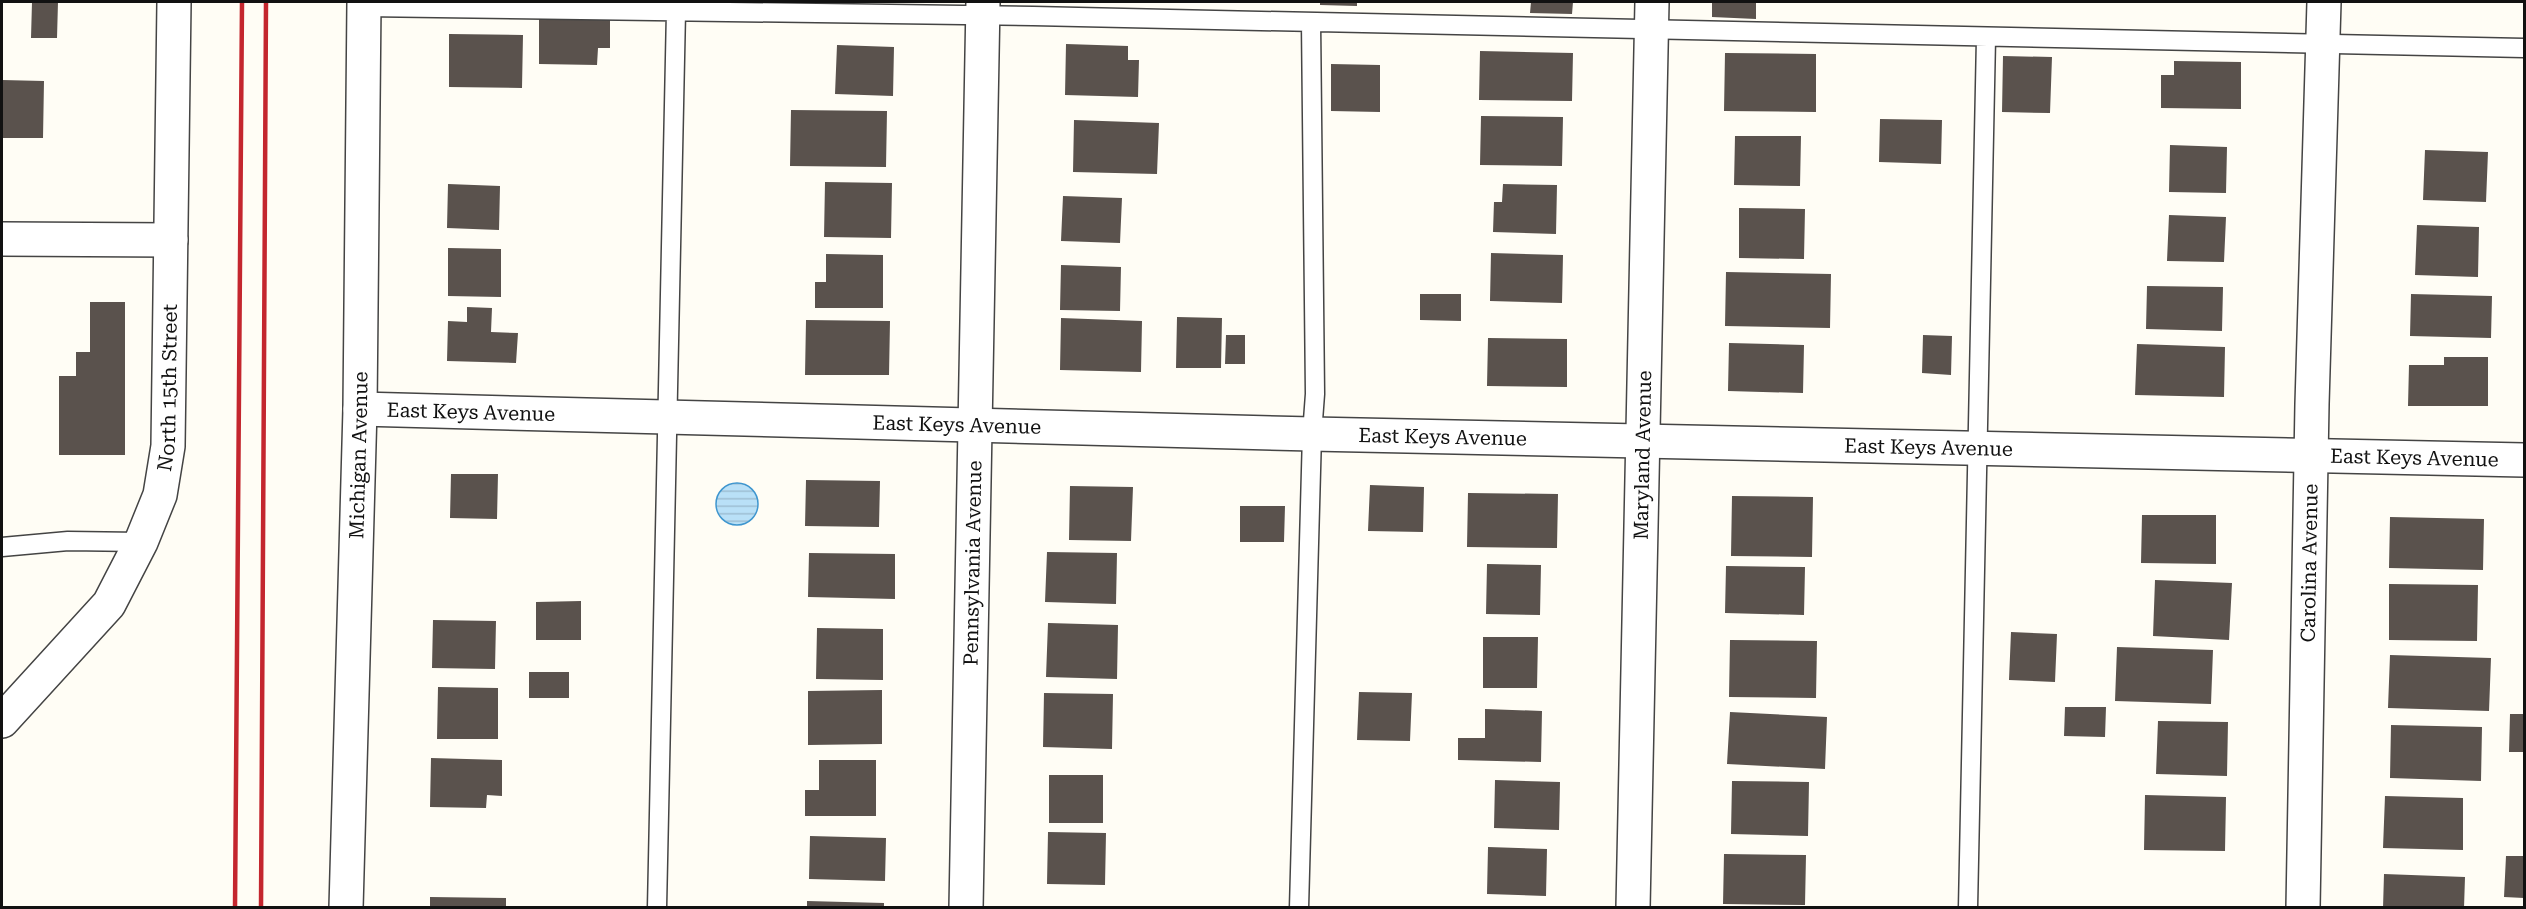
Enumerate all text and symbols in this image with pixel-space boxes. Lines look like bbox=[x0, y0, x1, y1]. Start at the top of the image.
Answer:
street label: North 15th Street bbox=[152, 303, 182, 473]
street label: Maryland Avenue bbox=[1629, 370, 1656, 540]
street label: Michigan Avenue bbox=[344, 371, 372, 539]
street label: East Keys Avenue bbox=[386, 398, 556, 426]
street label: East Keys Avenue bbox=[872, 410, 1041, 439]
street label: East Keys Avenue bbox=[1358, 423, 1527, 451]
street label: East Keys Avenue bbox=[1844, 433, 2013, 461]
street label: East Keys Avenue bbox=[2330, 444, 2499, 471]
street label: Pennsylvania Avenue bbox=[959, 460, 986, 666]
street label: Carolina Avenue bbox=[2296, 484, 2323, 643]

